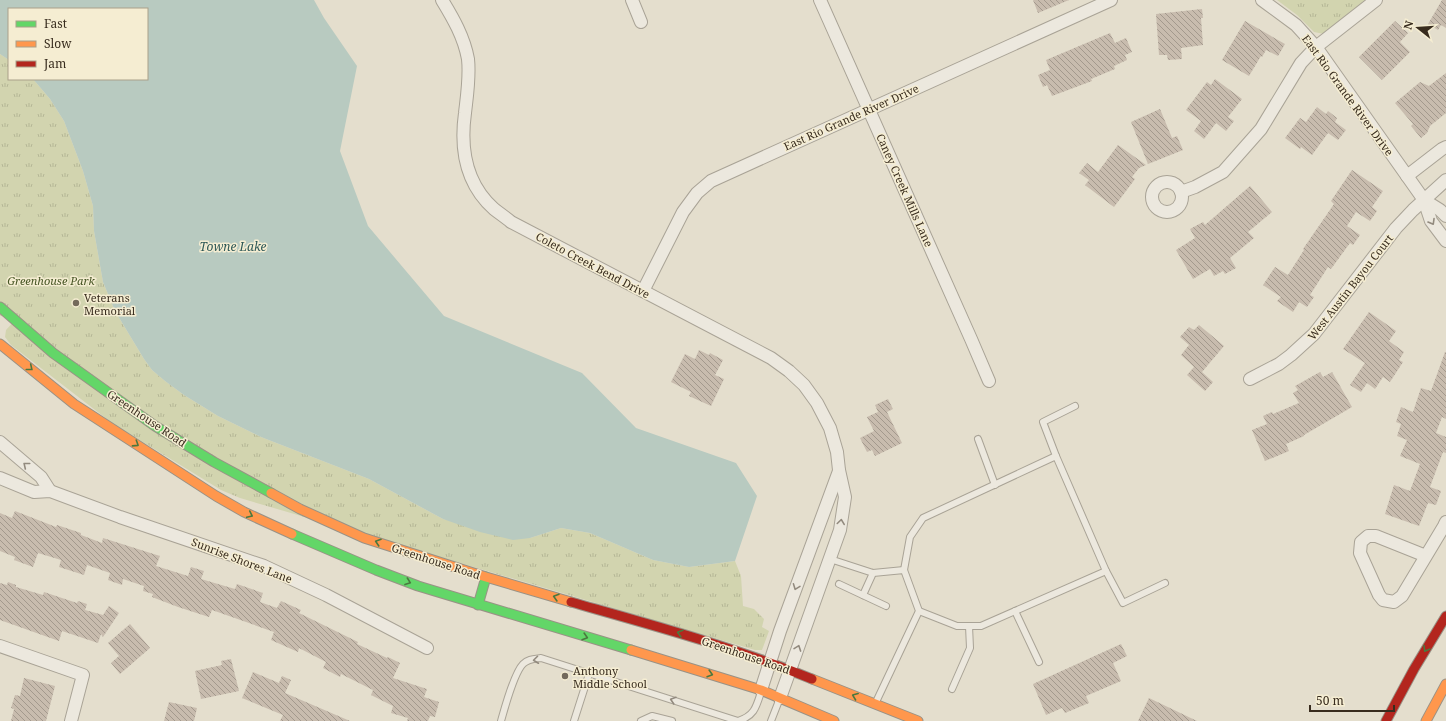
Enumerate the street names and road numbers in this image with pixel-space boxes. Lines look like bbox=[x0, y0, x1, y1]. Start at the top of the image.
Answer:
street label: East Rio Grande River Drive bbox=[1299, 31, 1397, 159]
street label: East Rio Grande River Drive bbox=[781, 80, 921, 154]
street label: Caney Creek Mills Lane bbox=[873, 131, 937, 249]
street label: Coleto Creek Bend Drive bbox=[533, 229, 653, 302]
street label: West Austin Bayou Court bbox=[1304, 231, 1396, 343]
street label: Greenhouse Road bbox=[104, 386, 190, 450]
street label: Sunrise Shores Lane bbox=[190, 534, 295, 586]
street label: Greenhouse Road bbox=[390, 540, 483, 582]
street label: Greenhouse Road bbox=[700, 633, 792, 677]

